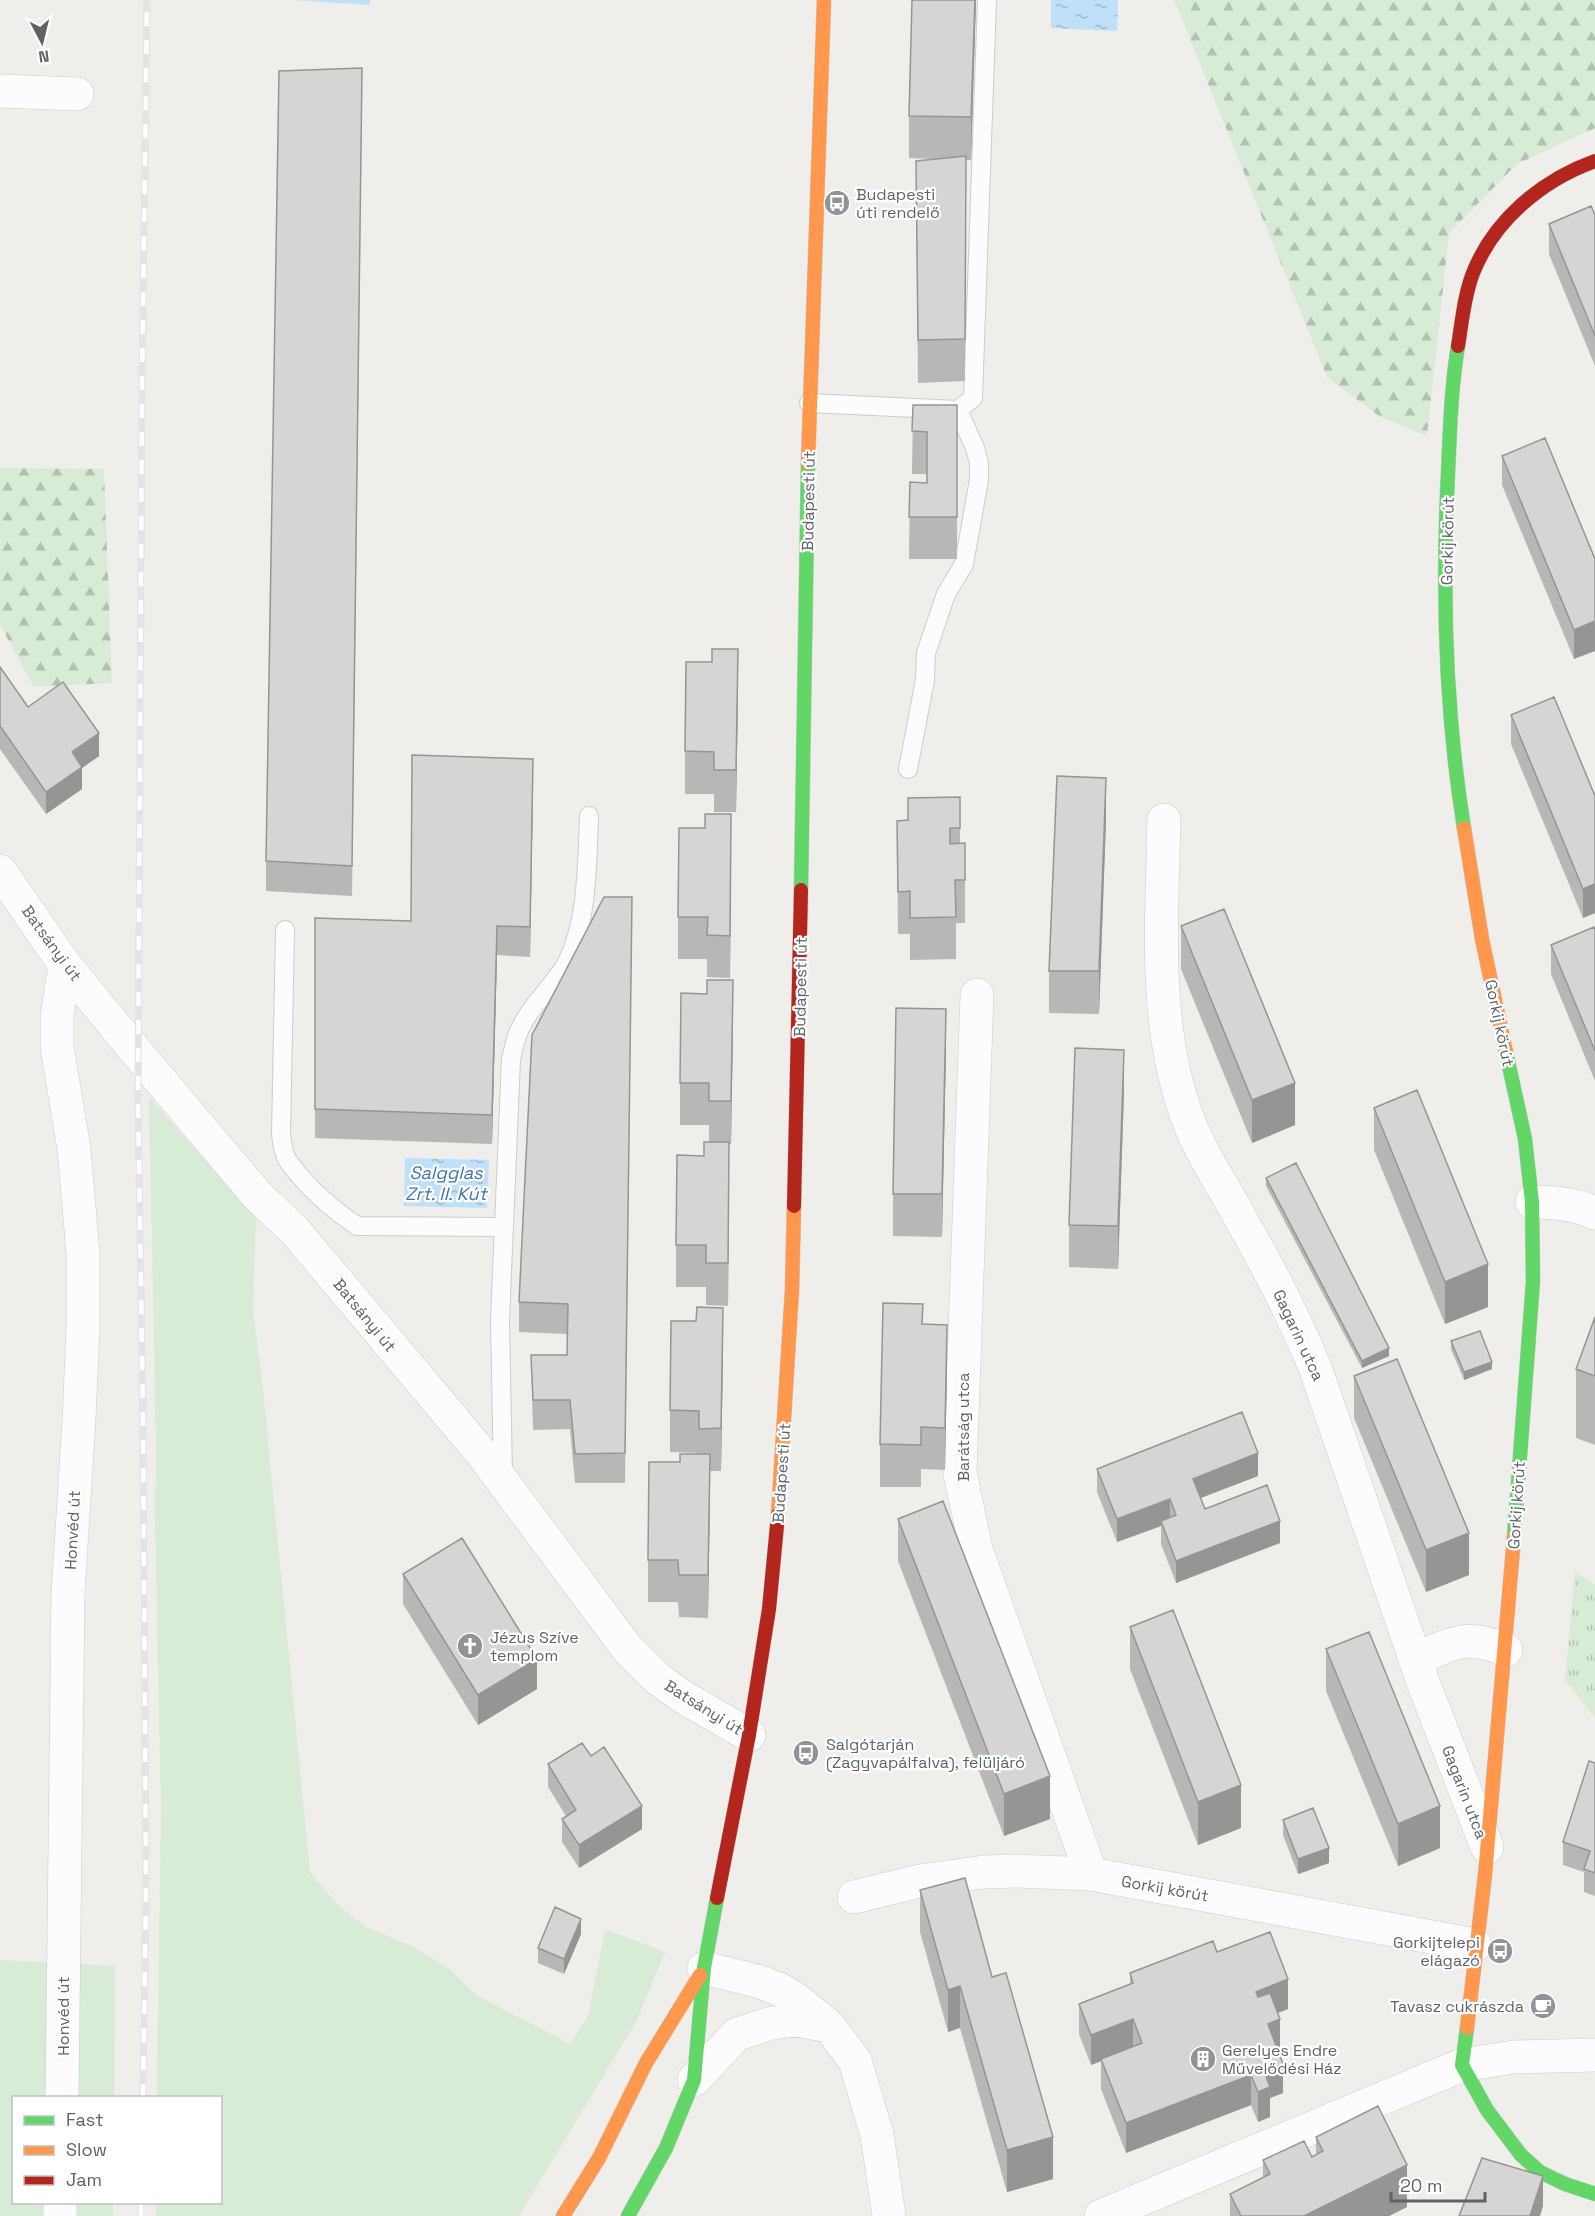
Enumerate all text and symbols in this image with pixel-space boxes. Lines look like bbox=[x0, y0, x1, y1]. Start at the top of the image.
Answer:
north arrow bbox=[12, 12, 72, 72]
text: N bbox=[37, 45, 50, 67]
place label: Budapesti úti rendelő bbox=[856, 184, 940, 223]
bus stop icon: Budapesti úti rendelő bbox=[822, 188, 852, 218]
street label: Budapesti út bbox=[797, 451, 820, 551]
street label: Gorkij körút bbox=[1436, 497, 1459, 585]
street label: Batsányi út bbox=[17, 901, 86, 985]
street label: Budapesti út bbox=[789, 937, 812, 1037]
street label: Gorkij körút bbox=[1480, 978, 1519, 1068]
water label: Salgglas Zrt. II. Kút bbox=[405, 1161, 488, 1205]
street label: Batsányi út bbox=[328, 1274, 401, 1356]
street label: Gagarin utca bbox=[1268, 1286, 1329, 1384]
street label: Barátság utca bbox=[953, 1373, 974, 1481]
street label: Budapesti út bbox=[768, 1422, 795, 1524]
street label: Gorkij körút bbox=[1503, 1460, 1530, 1550]
street label: Honvéd út bbox=[60, 1490, 85, 1570]
place label: Jézus Szíve templom bbox=[490, 1627, 579, 1666]
church icon: Jézus Szíve templom bbox=[455, 1631, 485, 1661]
street label: Batsányi út bbox=[660, 1675, 747, 1740]
place label: Salgótarján (Zagyvapálfalva), felüljáró bbox=[826, 1734, 1025, 1773]
bus stop icon: Salgótarján (Zagyvapálfalva), felüljáró bbox=[791, 1738, 821, 1768]
street label: Gagarin utca bbox=[1437, 1742, 1492, 1842]
street label: Gorkij körút bbox=[1120, 1870, 1210, 1907]
place label: Gorkijtelepi elágazó bbox=[1393, 1932, 1480, 1971]
bus stop icon: Gorkijtelepi elágazó bbox=[1485, 1936, 1515, 1966]
street label: Honvéd út bbox=[53, 1976, 74, 2056]
cafe icon: Tavasz cukrászda bbox=[1528, 1991, 1558, 2021]
place label: Tavasz cukrászda bbox=[1390, 1996, 1524, 2017]
place label: Gerelyes Endre Művelődési Ház bbox=[1222, 2040, 1341, 2079]
building icon: Gerelyes Endre Művelődési Ház bbox=[1188, 2044, 1218, 2074]
legend bbox=[12, 2096, 222, 2204]
text: Fast bbox=[66, 2108, 103, 2131]
text: Slow bbox=[66, 2138, 107, 2161]
scale bar bbox=[1391, 2165, 1486, 2203]
text: Jam bbox=[66, 2168, 102, 2191]
text: 20 m bbox=[1400, 2174, 1443, 2197]

